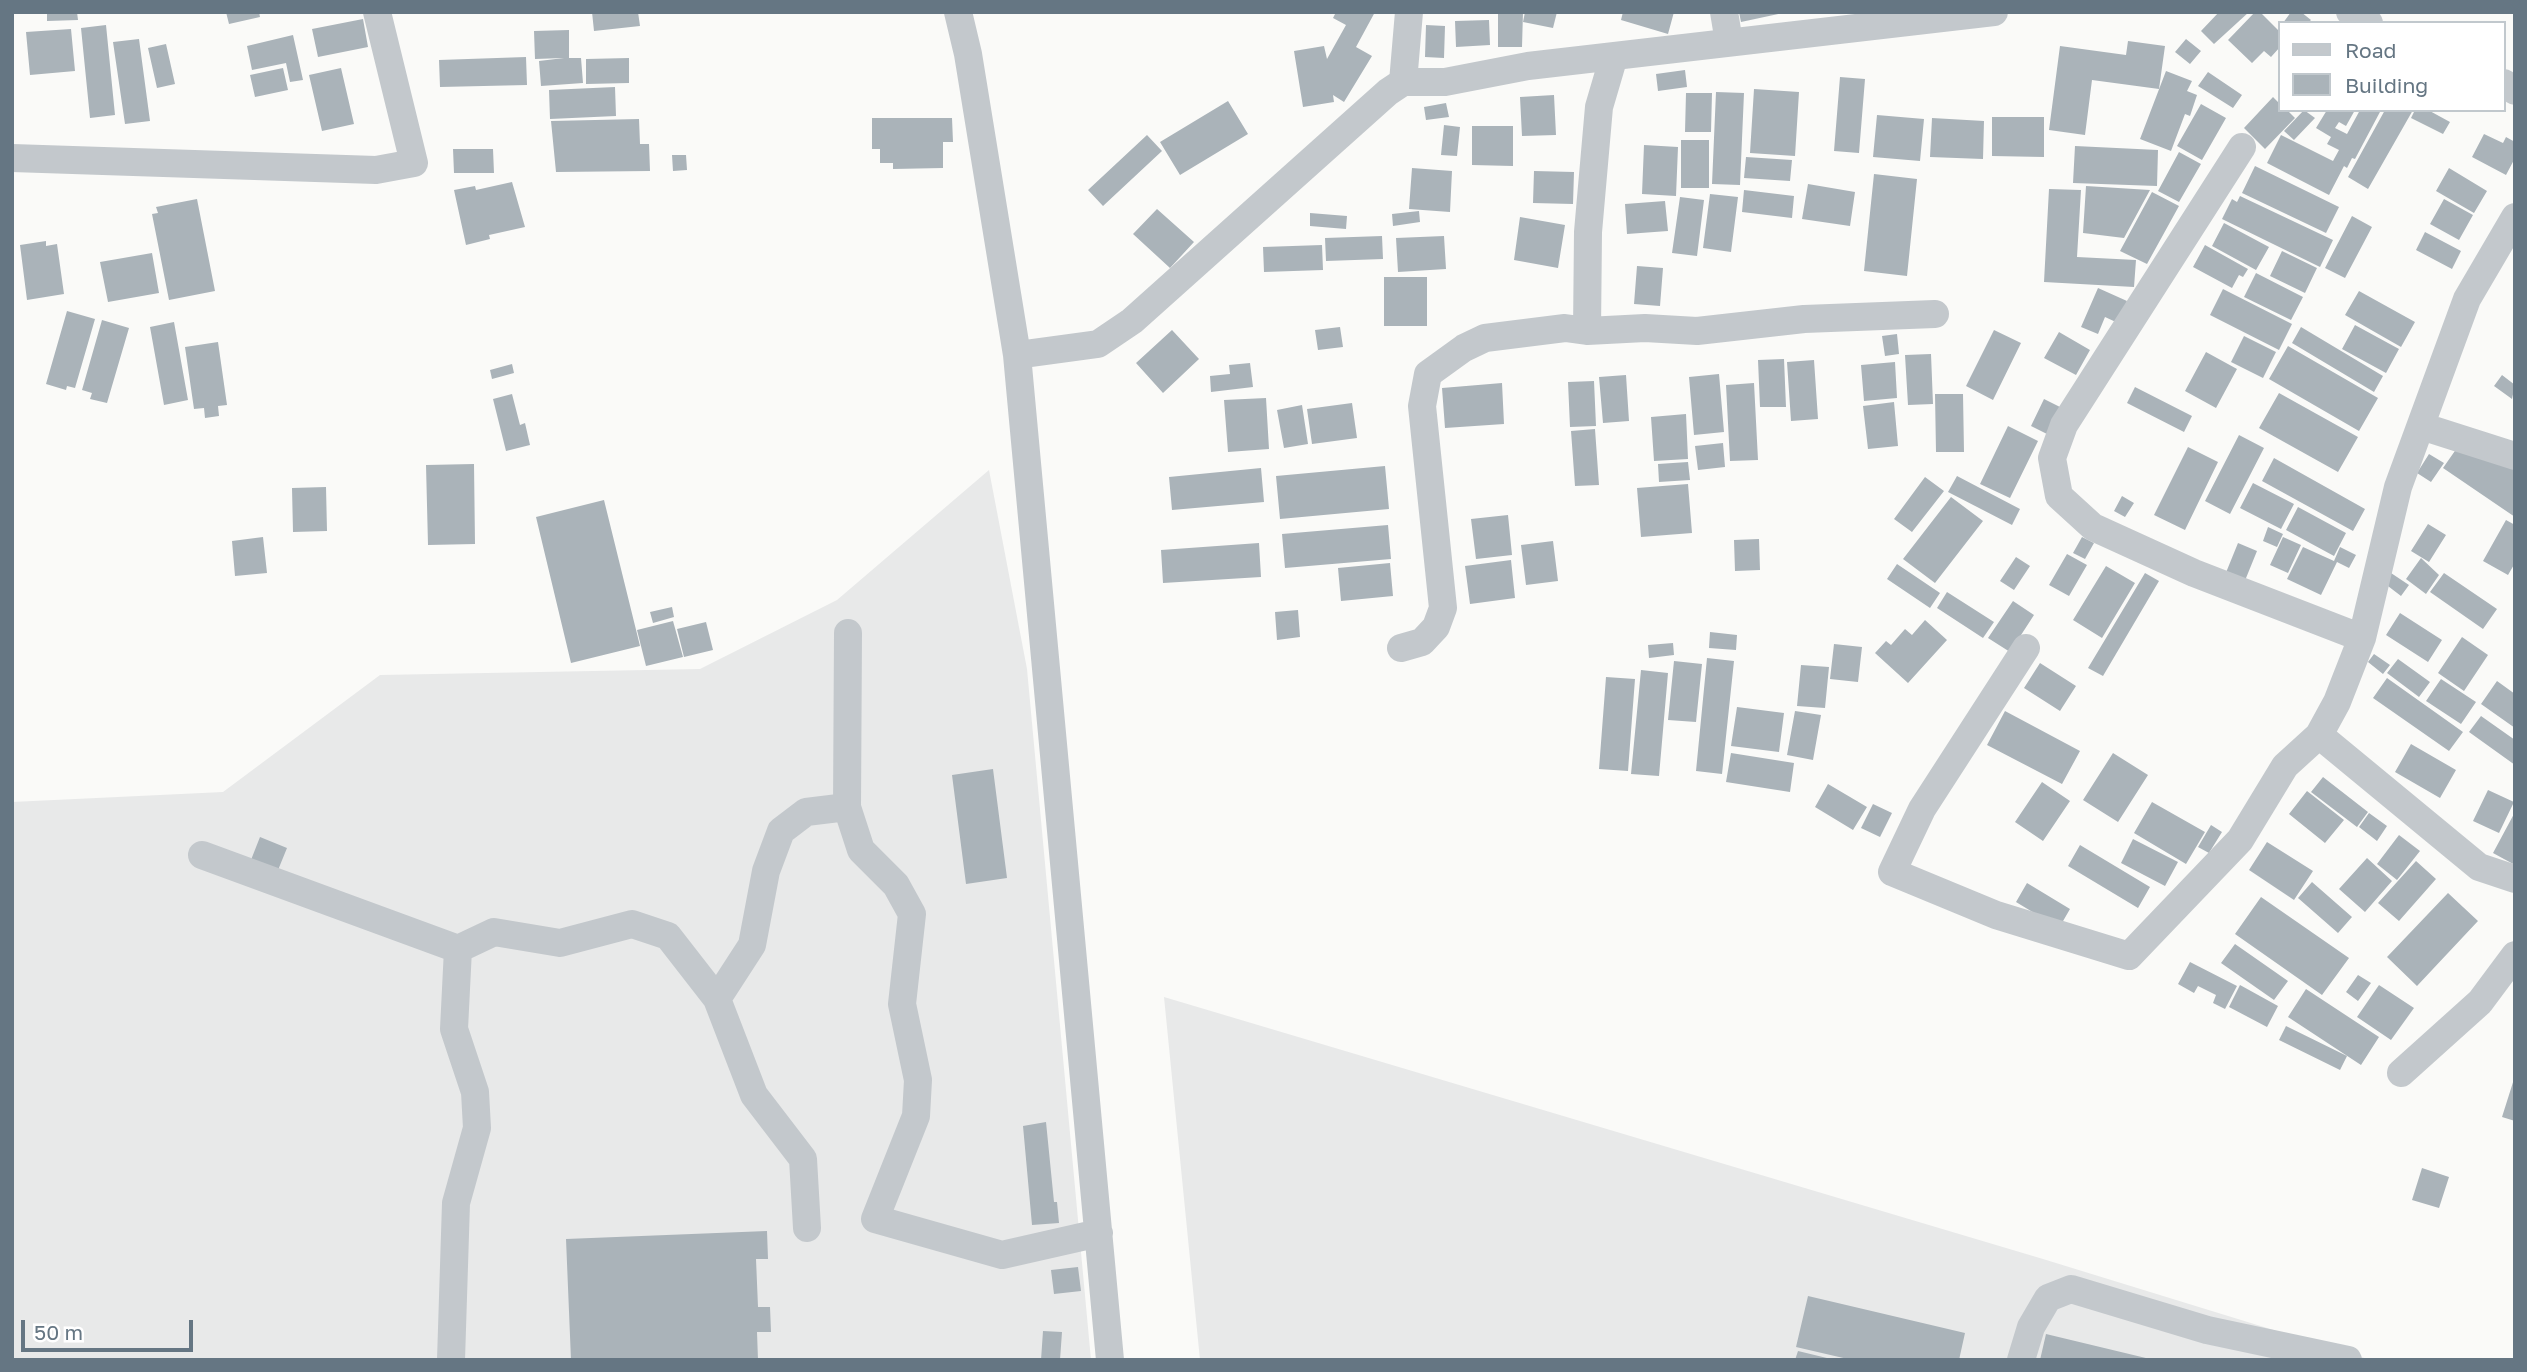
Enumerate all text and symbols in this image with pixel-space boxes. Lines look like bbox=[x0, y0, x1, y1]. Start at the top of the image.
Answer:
legend bbox=[2278, 21, 2506, 112]
text: Road bbox=[2345, 37, 2396, 63]
text: Building bbox=[2345, 72, 2428, 98]
scale bar bbox=[24, 1306, 196, 1350]
text: 50 m bbox=[34, 1319, 83, 1345]

